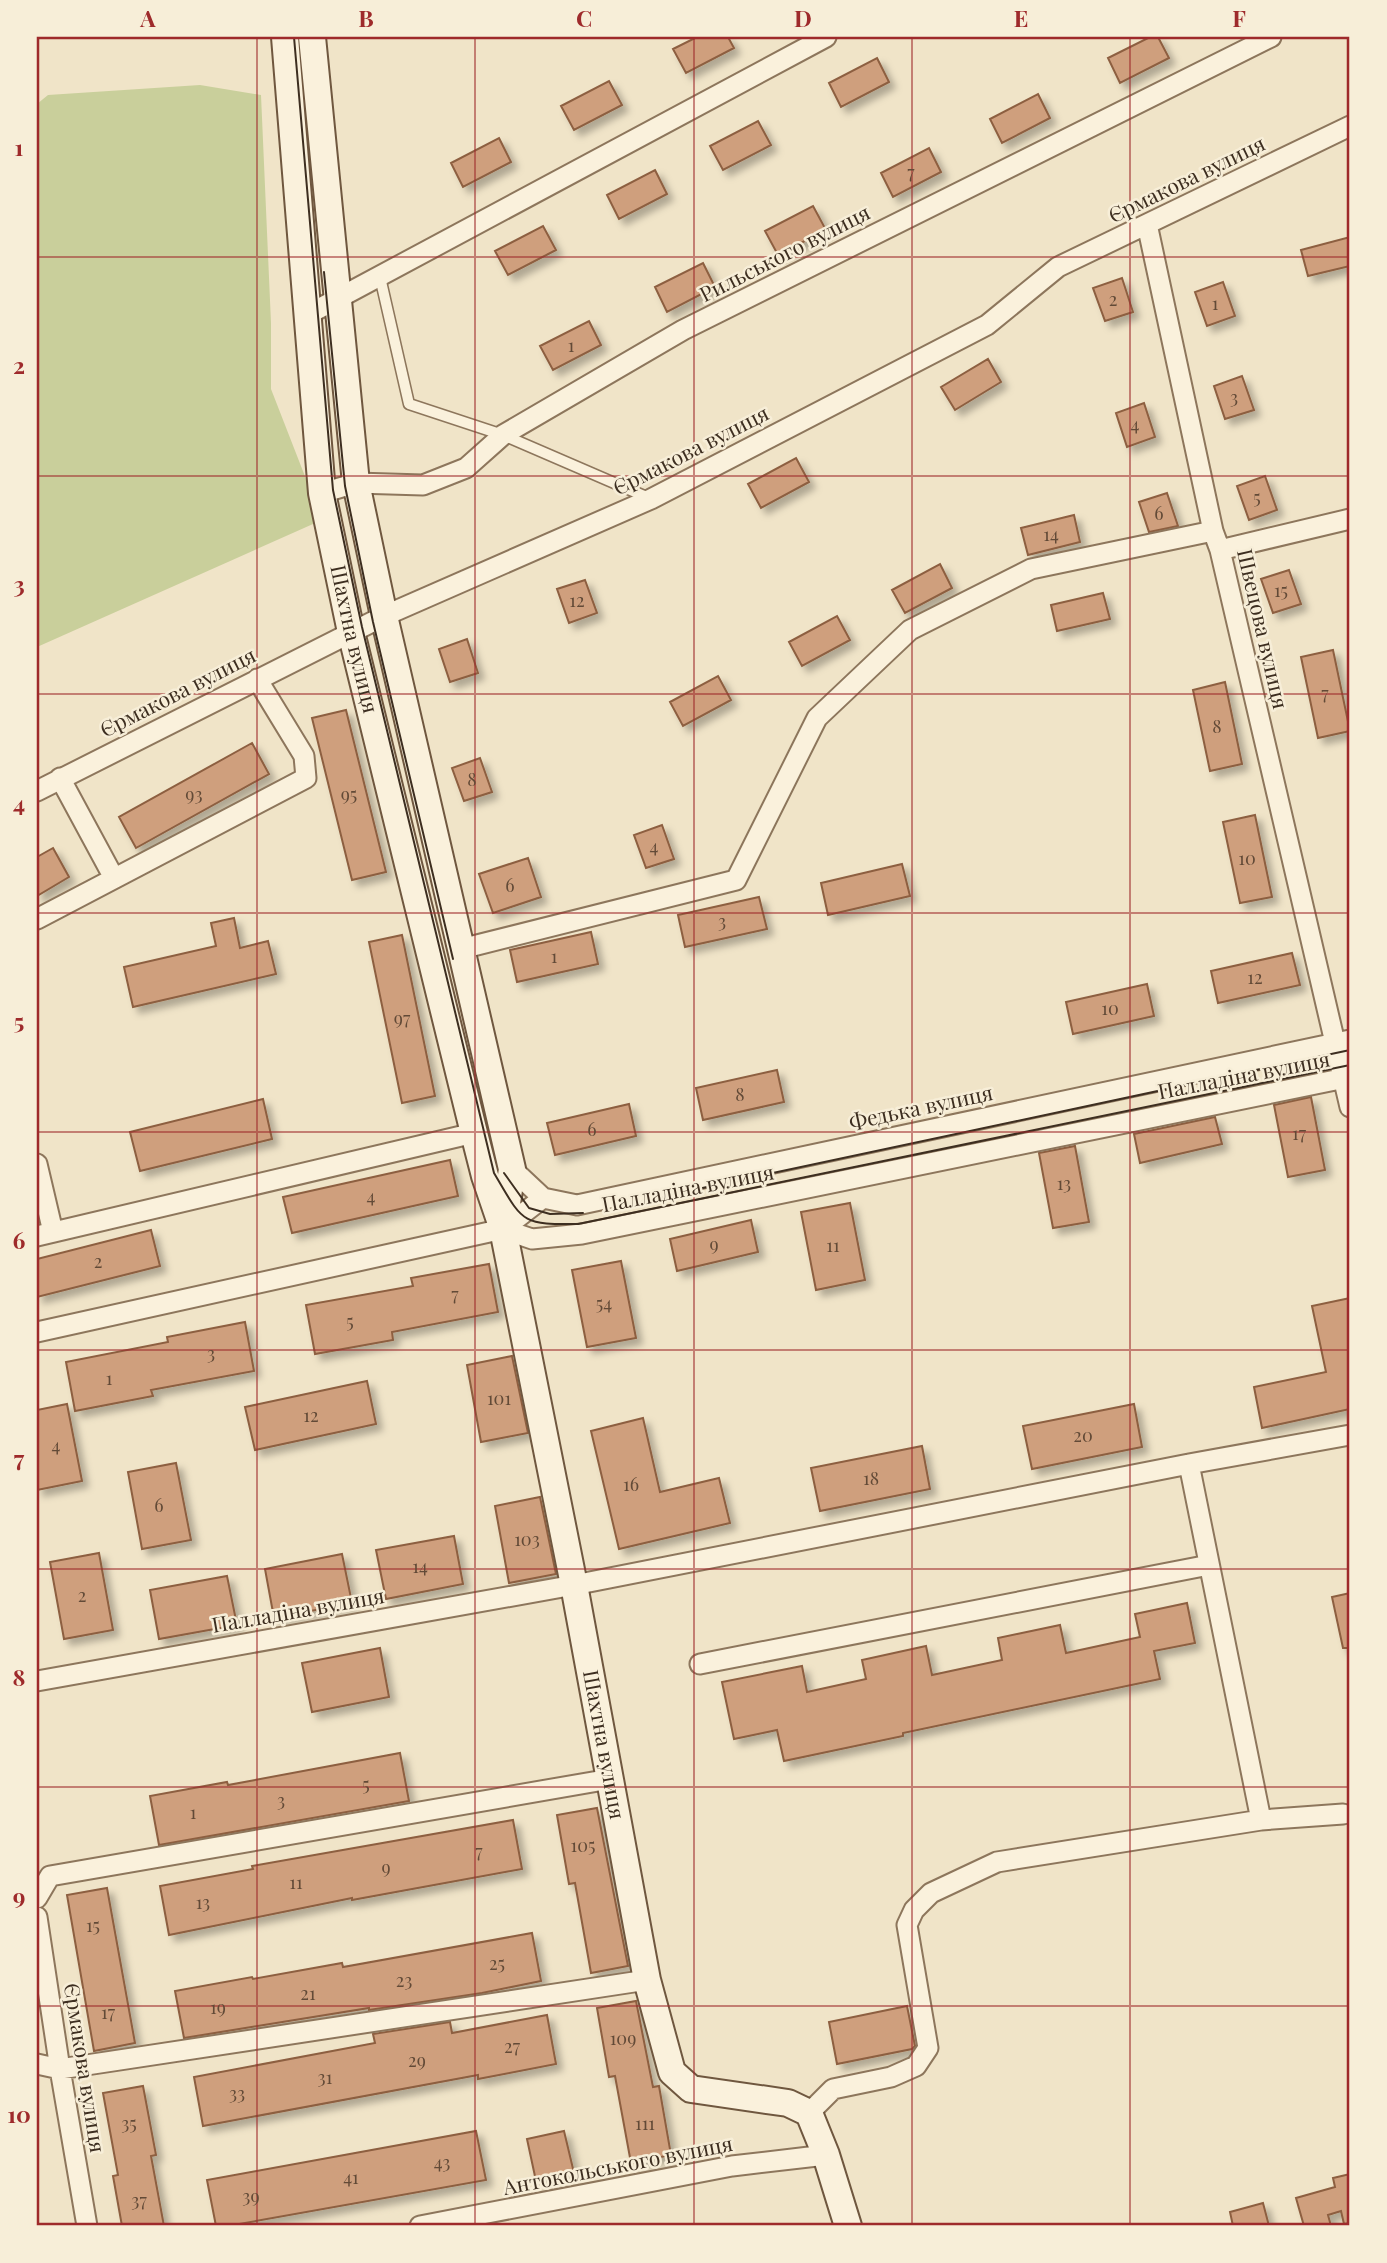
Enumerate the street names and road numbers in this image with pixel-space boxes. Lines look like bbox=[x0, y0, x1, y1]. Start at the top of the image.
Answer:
street label: Єрмакова вулиця bbox=[1103, 128, 1269, 228]
street label: Рильського вулиця bbox=[694, 197, 874, 307]
street label: Єрмакова вулиця bbox=[607, 398, 773, 501]
street label: Швецова вулиця bbox=[1232, 546, 1296, 711]
street label: Шахтна вулиця bbox=[325, 562, 386, 716]
street label: Єрмакова вулиця bbox=[94, 640, 260, 743]
street label: Палладіна вулиця bbox=[1155, 1044, 1332, 1104]
street label: Федька вулиця bbox=[846, 1077, 995, 1135]
street label: Палладіна вулиця bbox=[599, 1157, 776, 1217]
street label: Палладіна вулиця bbox=[209, 1580, 386, 1638]
street label: Шахтна вулиця bbox=[578, 1667, 633, 1821]
street label: Єрмакова вулиця bbox=[59, 1981, 113, 2154]
street label: Антокольського вулиця bbox=[499, 2128, 735, 2200]

